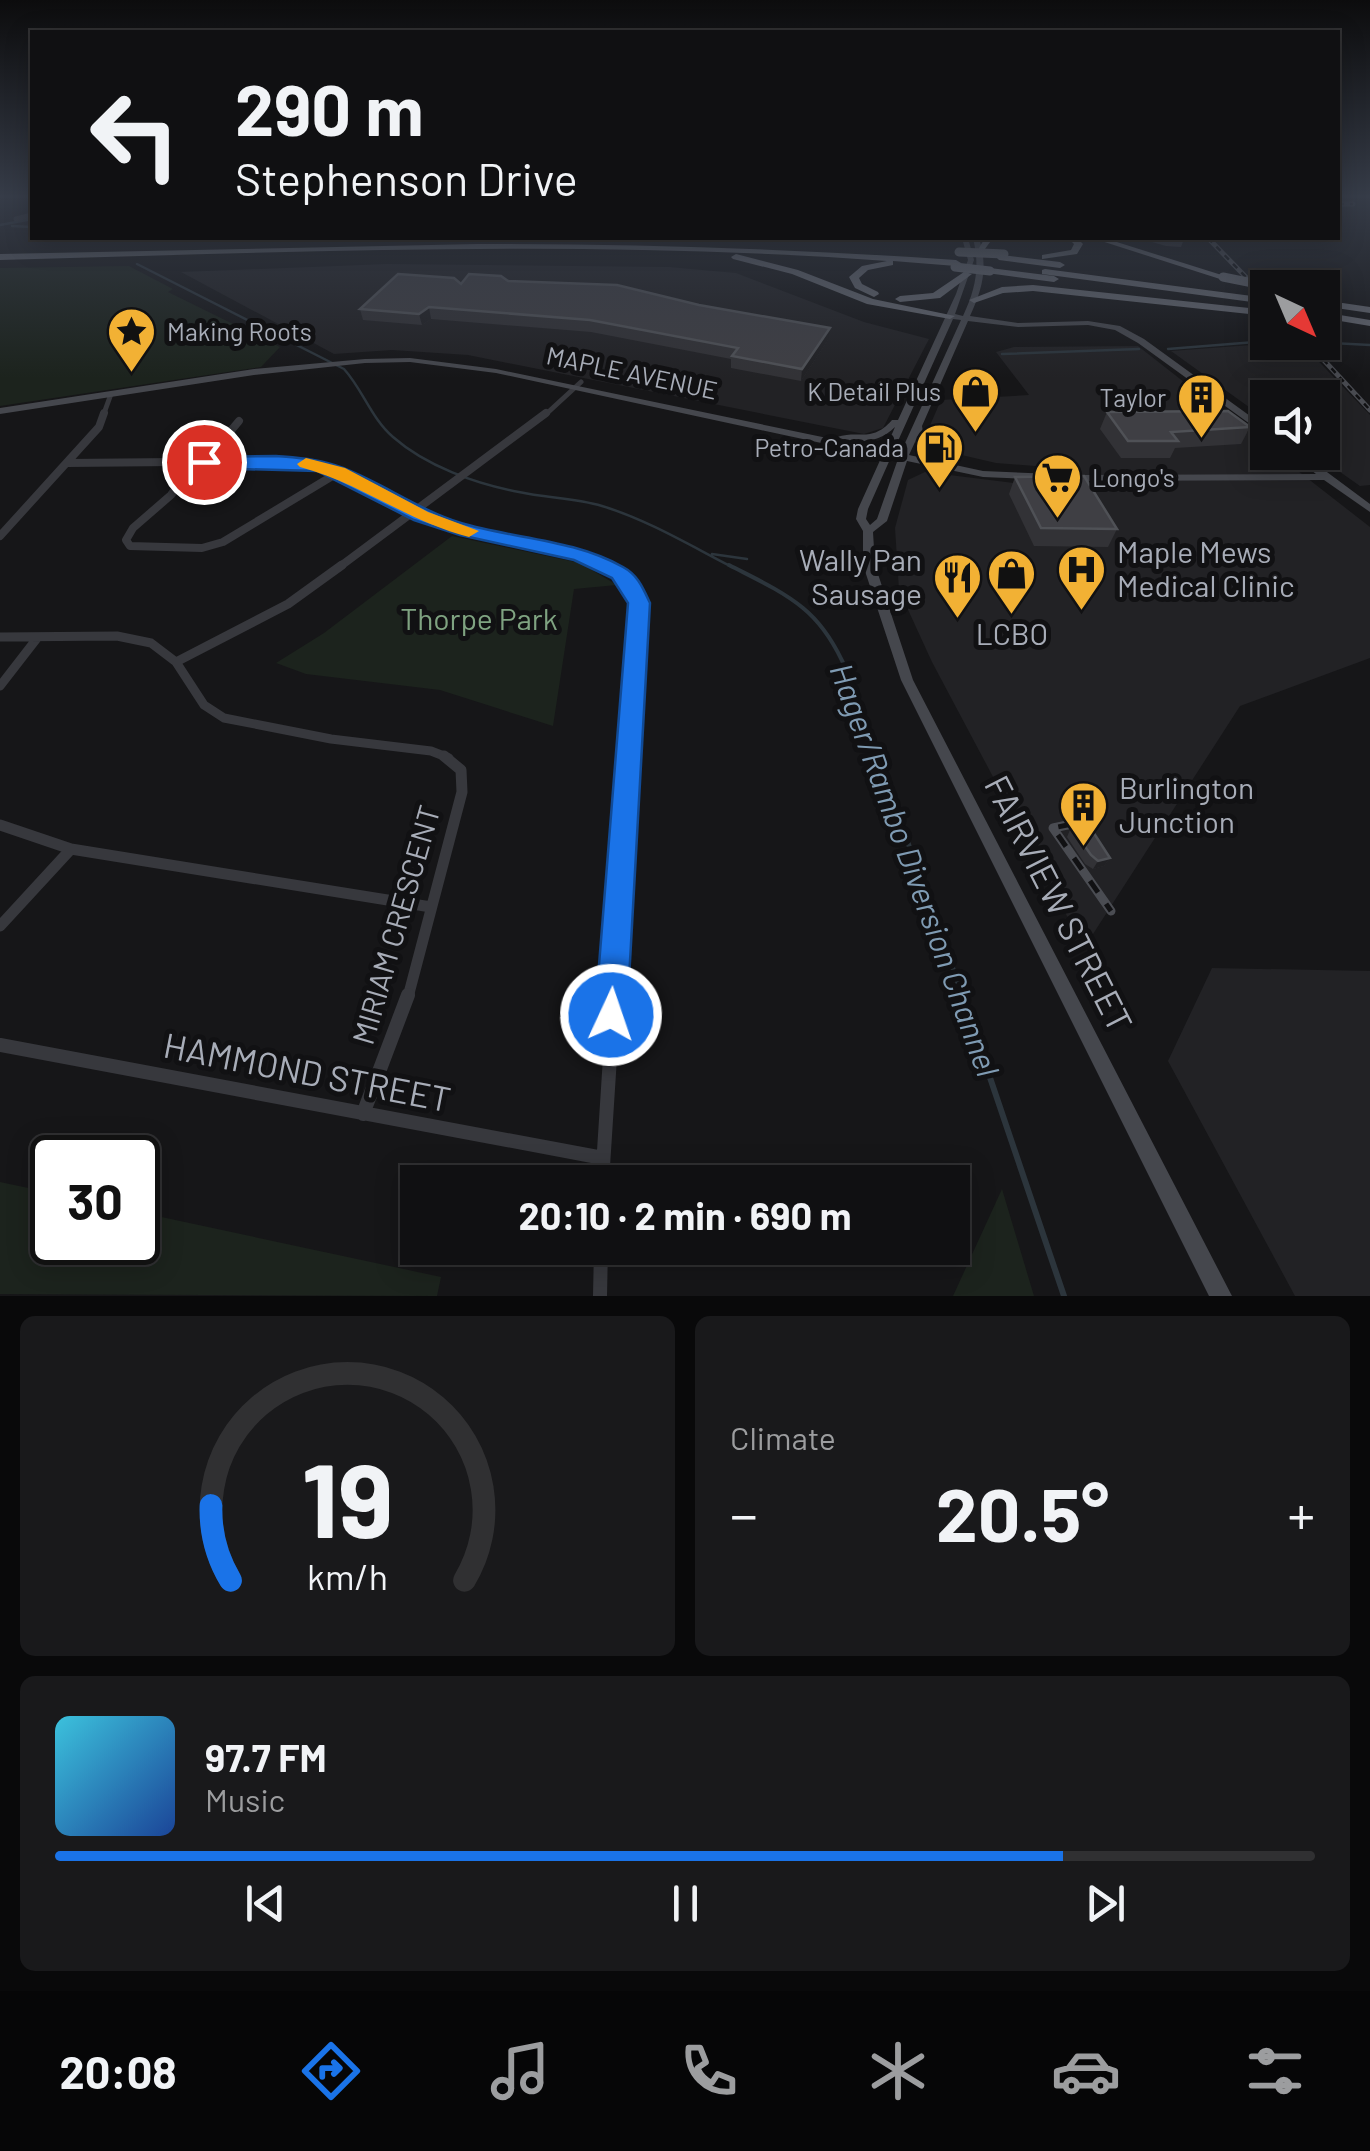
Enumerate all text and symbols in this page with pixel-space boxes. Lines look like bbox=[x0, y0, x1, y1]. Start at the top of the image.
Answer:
text: 290 m bbox=[235, 66, 424, 150]
icon: left bbox=[70, 70, 200, 200]
text: Stephenson Drive bbox=[235, 151, 578, 205]
north arrow bbox=[1250, 270, 1340, 360]
map controls bbox=[1250, 270, 1340, 470]
place icon: Making Roots bbox=[106, 306, 158, 374]
place label: Making Roots bbox=[167, 316, 312, 346]
street label: MAPLE AVENUE bbox=[544, 339, 720, 405]
shop icon: K Detail Plus bbox=[950, 366, 1002, 434]
building icon: Taylor bbox=[1175, 372, 1227, 440]
place label: K Detail Plus bbox=[807, 376, 941, 406]
button: sound bbox=[1250, 380, 1340, 470]
place label: Taylor bbox=[1099, 382, 1166, 412]
pin bbox=[162, 420, 247, 505]
fuel station icon: Petro-Canada bbox=[913, 422, 965, 490]
place label: Petro-Canada bbox=[754, 432, 904, 462]
icon: arrive bbox=[177, 435, 232, 490]
supermarket icon: Longo's bbox=[1031, 452, 1083, 520]
place label: Longo's bbox=[1092, 462, 1175, 492]
place label: Maple Mews Medical Clinic bbox=[1117, 533, 1294, 603]
place label: Wally Pan Sausage bbox=[799, 541, 922, 611]
hospital icon: Maple Mews Medical Clinic bbox=[1056, 544, 1108, 612]
shop icon: LCBO bbox=[986, 548, 1038, 616]
restaurant icon: Wally Pan Sausage bbox=[931, 552, 983, 620]
park label: Thorpe Park bbox=[400, 600, 558, 636]
place label: LCBO bbox=[976, 615, 1048, 651]
water label: Hager/Rambo Diversion Channel bbox=[823, 658, 1008, 1081]
street label: FAIRVIEW STREET bbox=[977, 768, 1142, 1038]
place label: Burlington Junction bbox=[1119, 769, 1254, 839]
building icon: Burlington Junction bbox=[1058, 780, 1110, 848]
street label: MIRIAM CRESCENT bbox=[344, 801, 446, 1048]
position arrow bbox=[559, 963, 663, 1067]
street label: HAMMOND STREET bbox=[160, 1023, 454, 1119]
speed limit sign: 30 bbox=[30, 1135, 160, 1265]
text: 20:10 · 2 min · 690 m bbox=[519, 1192, 851, 1238]
text: Climate bbox=[730, 1418, 836, 1456]
text: 19 bbox=[301, 1434, 394, 1559]
text: 20.5° bbox=[936, 1467, 1109, 1557]
text: − bbox=[730, 1480, 758, 1546]
text: + bbox=[1287, 1480, 1315, 1546]
text: km/h bbox=[307, 1554, 388, 1597]
text: 97.7 FM bbox=[205, 1734, 327, 1780]
text: Music bbox=[205, 1780, 285, 1818]
icon: previous bbox=[238, 1876, 293, 1931]
icon: pause bbox=[658, 1876, 713, 1931]
icon: next bbox=[1078, 1876, 1133, 1931]
icon: directions bbox=[296, 2036, 366, 2106]
icon: music bbox=[485, 2036, 555, 2106]
icon: phone bbox=[674, 2036, 744, 2106]
icon: climate bbox=[863, 2036, 933, 2106]
icon: car bbox=[1051, 2036, 1121, 2106]
icon: filters bbox=[1240, 2036, 1310, 2106]
text: 20:08 bbox=[59, 2044, 177, 2098]

